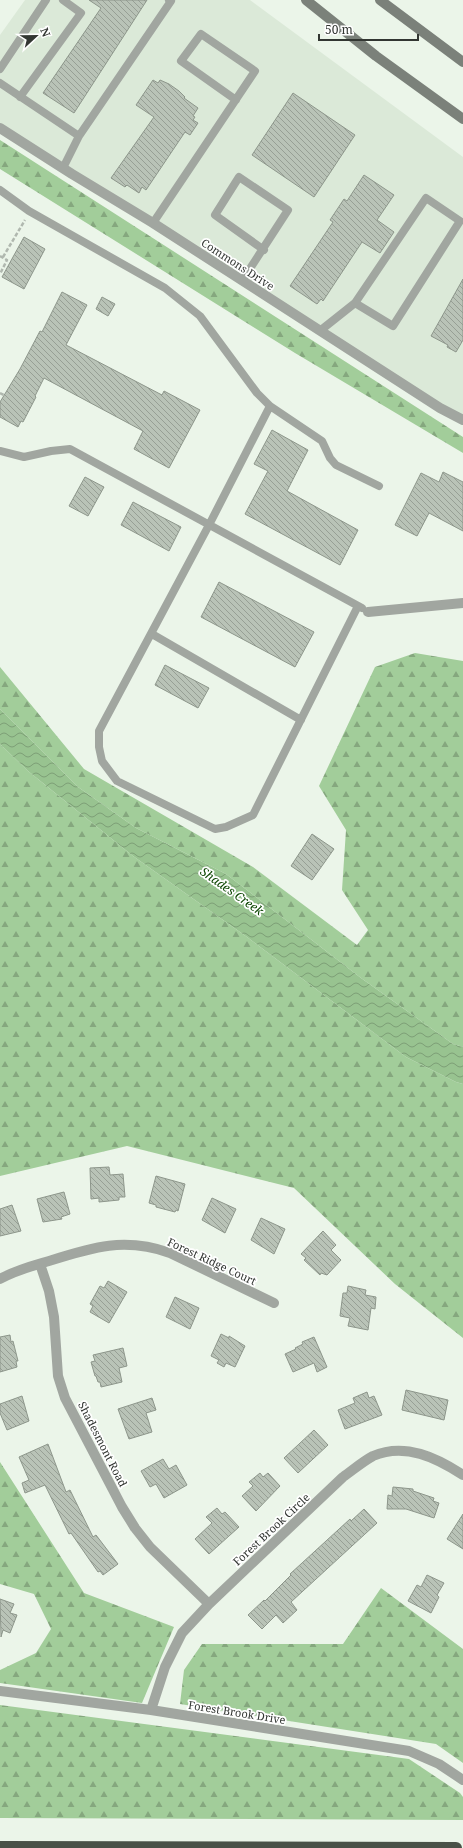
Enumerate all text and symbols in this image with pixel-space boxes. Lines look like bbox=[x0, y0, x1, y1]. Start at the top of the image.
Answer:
north arrow bbox=[16, 16, 56, 56]
scale bar bbox=[319, 16, 418, 42]
text: 50 m bbox=[325, 21, 353, 38]
text: N bbox=[37, 25, 54, 39]
street label: Commons Drive bbox=[199, 235, 277, 293]
water label: Shades Creek bbox=[197, 863, 268, 920]
street label: Forest Ridge Court bbox=[165, 1234, 259, 1288]
street label: Shadesmont Road bbox=[75, 1399, 131, 1489]
street label: Forest Brook Circle bbox=[229, 1489, 313, 1568]
street label: Forest Brook Drive bbox=[187, 1697, 287, 1727]

